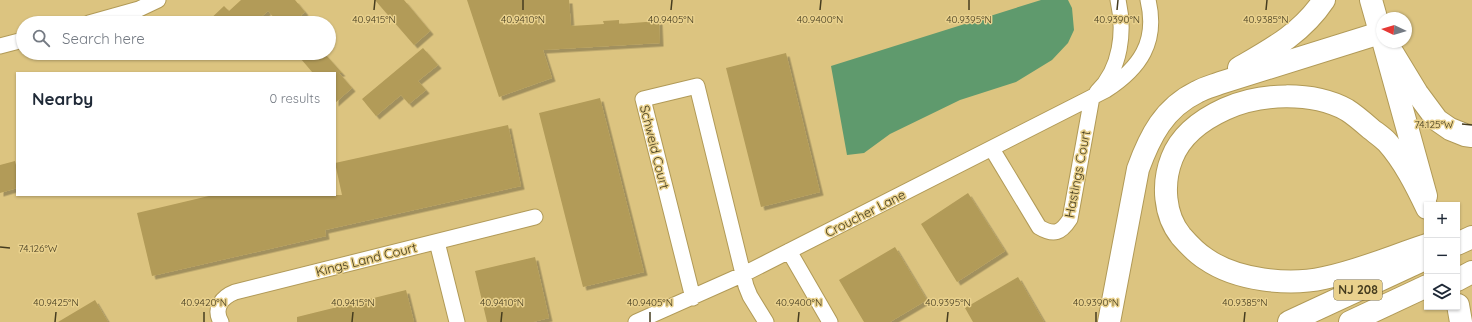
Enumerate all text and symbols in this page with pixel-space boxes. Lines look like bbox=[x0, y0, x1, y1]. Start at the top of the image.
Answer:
north arrow bbox=[1376, 12, 1412, 48]
text: 40.9415°N bbox=[352, 13, 396, 26]
text: 40.9410°N bbox=[501, 13, 545, 26]
text: 40.9405°N bbox=[648, 13, 694, 26]
text: 40.9400°N bbox=[797, 13, 843, 26]
text: 40.9395°N bbox=[946, 13, 992, 26]
text: 40.9390°N bbox=[1094, 13, 1140, 26]
text: 40.9385°N bbox=[1243, 13, 1289, 26]
search box bbox=[16, 16, 336, 60]
icon: search bbox=[30, 27, 52, 49]
text: Search here bbox=[62, 29, 145, 48]
text: Nearby bbox=[32, 88, 93, 109]
text: 0 results bbox=[269, 90, 320, 106]
street label: Schweid Court bbox=[637, 103, 673, 191]
text: 74.125°W bbox=[1414, 118, 1454, 131]
street label: Hastings Court bbox=[1061, 129, 1093, 219]
street label: Croucher Lane bbox=[822, 186, 908, 240]
map controls bbox=[1424, 202, 1460, 310]
button: + bbox=[1424, 202, 1460, 238]
button: − bbox=[1424, 238, 1460, 274]
street label: Kings Land Court bbox=[314, 239, 418, 279]
text: 74.126°W bbox=[19, 242, 58, 255]
button: layers bbox=[1424, 274, 1460, 310]
road number: NJ 208 bbox=[1334, 280, 1382, 300]
text: 40.9425°N bbox=[33, 296, 79, 309]
text: 40.9420°N bbox=[181, 296, 227, 309]
text: 40.9415°N bbox=[331, 296, 375, 309]
text: 40.9410°N bbox=[480, 296, 524, 309]
text: 40.9405°N bbox=[627, 296, 673, 309]
text: 40.9400°N bbox=[776, 296, 822, 309]
text: 40.9395°N bbox=[925, 296, 971, 309]
text: 40.9390°N bbox=[1073, 296, 1119, 309]
text: 40.9385°N bbox=[1222, 296, 1268, 309]

